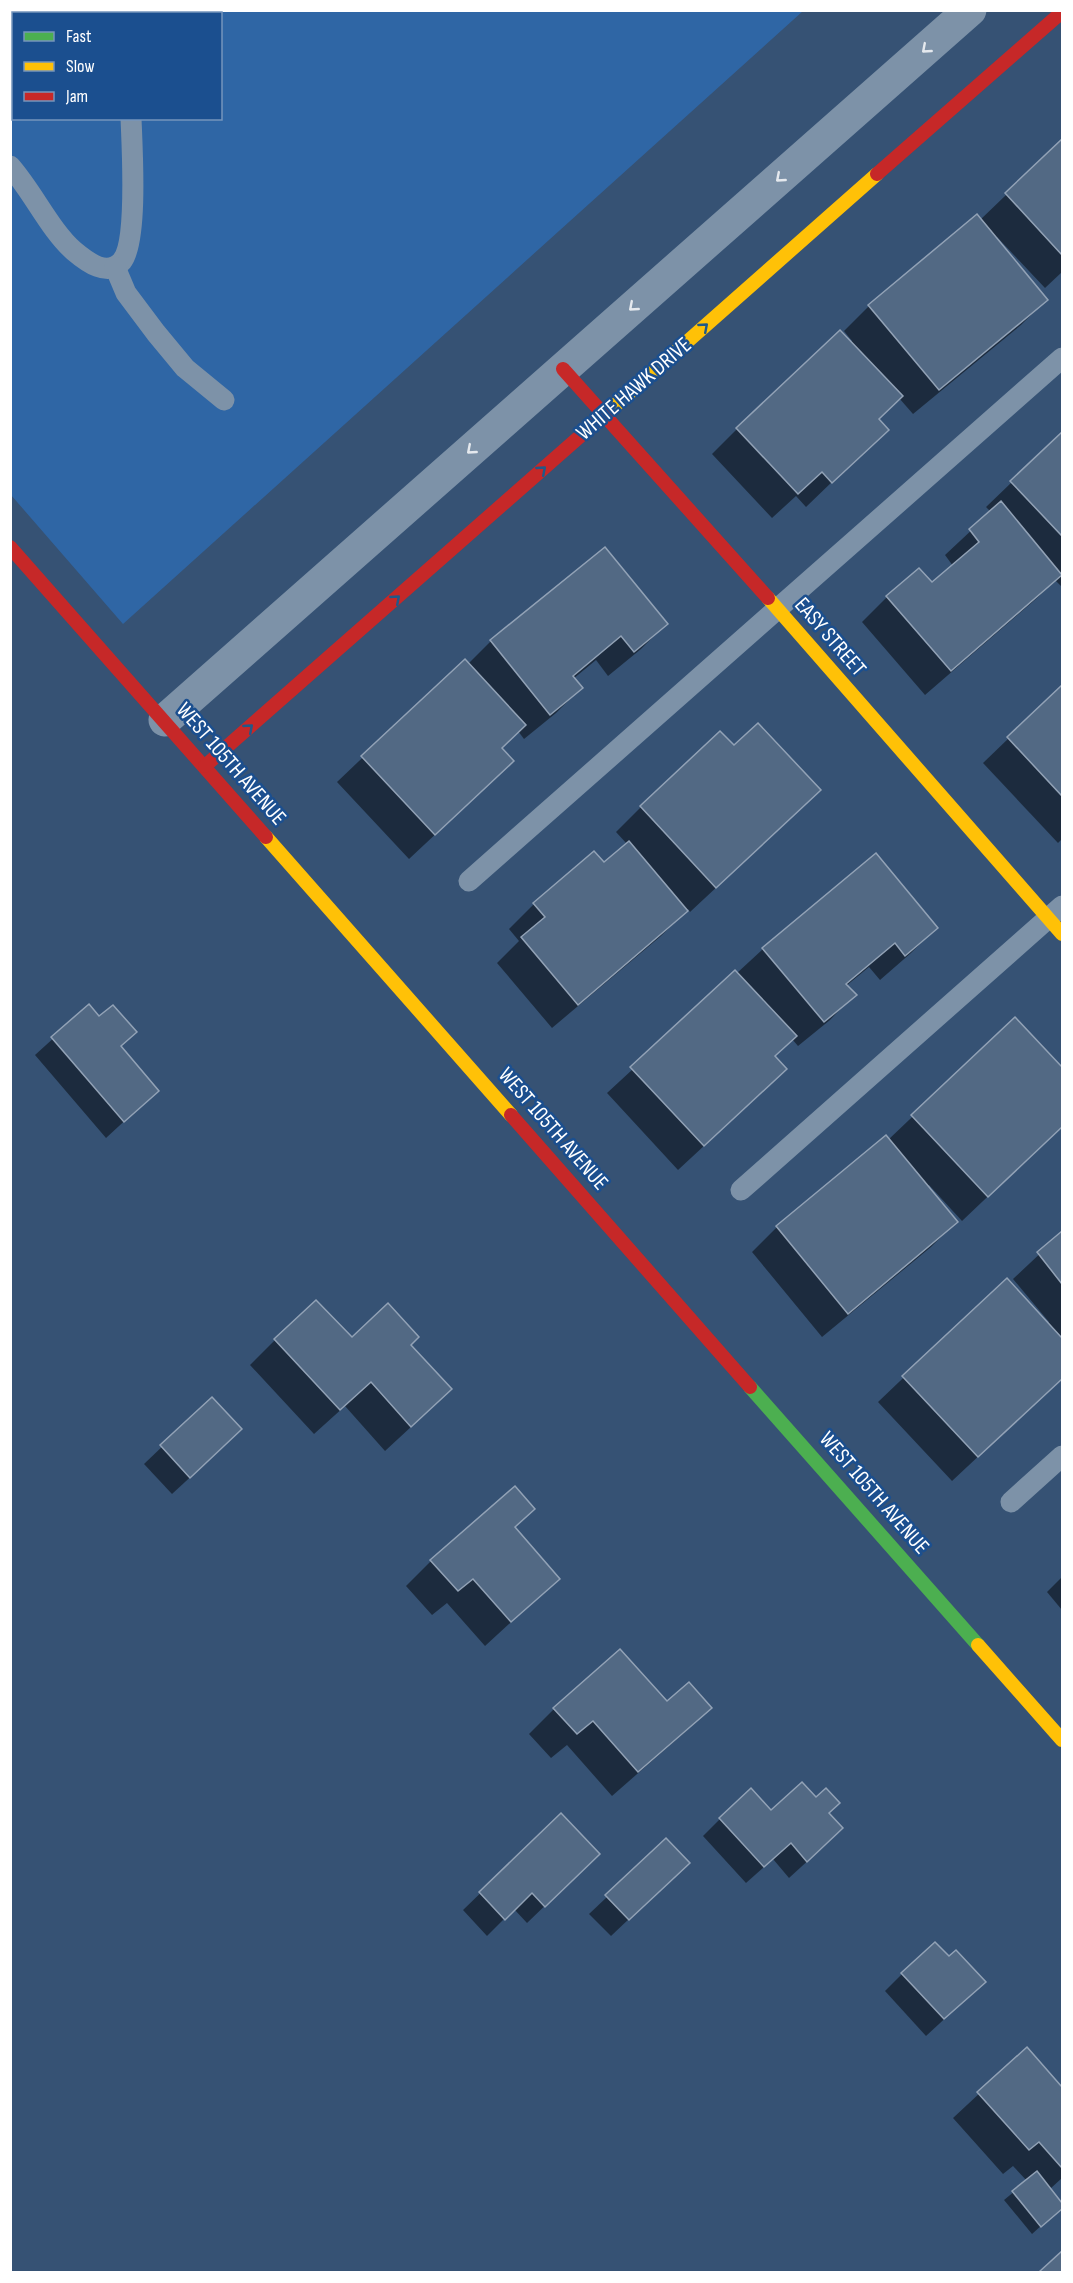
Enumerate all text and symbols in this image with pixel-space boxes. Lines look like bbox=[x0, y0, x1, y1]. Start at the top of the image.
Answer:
legend bbox=[12, 12, 222, 120]
text: Fast bbox=[66, 26, 92, 47]
one-way arrow bbox=[922, 42, 933, 53]
text: Slow bbox=[66, 56, 95, 77]
text: Jam bbox=[65, 86, 88, 107]
one-way arrow bbox=[776, 171, 786, 182]
one-way arrow bbox=[630, 300, 640, 311]
one-way arrow bbox=[697, 324, 708, 335]
street label: WHITE HAWK DRIVE bbox=[571, 332, 697, 446]
one-way arrow bbox=[468, 443, 478, 454]
one-way arrow bbox=[535, 466, 546, 477]
street label: EASY STREET bbox=[788, 592, 872, 682]
one-way arrow bbox=[389, 595, 399, 606]
street label: WEST 105TH AVENUE bbox=[170, 697, 292, 831]
one-way arrow bbox=[242, 724, 253, 735]
street label: WEST 105TH AVENUE bbox=[492, 1062, 614, 1196]
street label: WEST 105TH AVENUE bbox=[813, 1426, 935, 1560]

